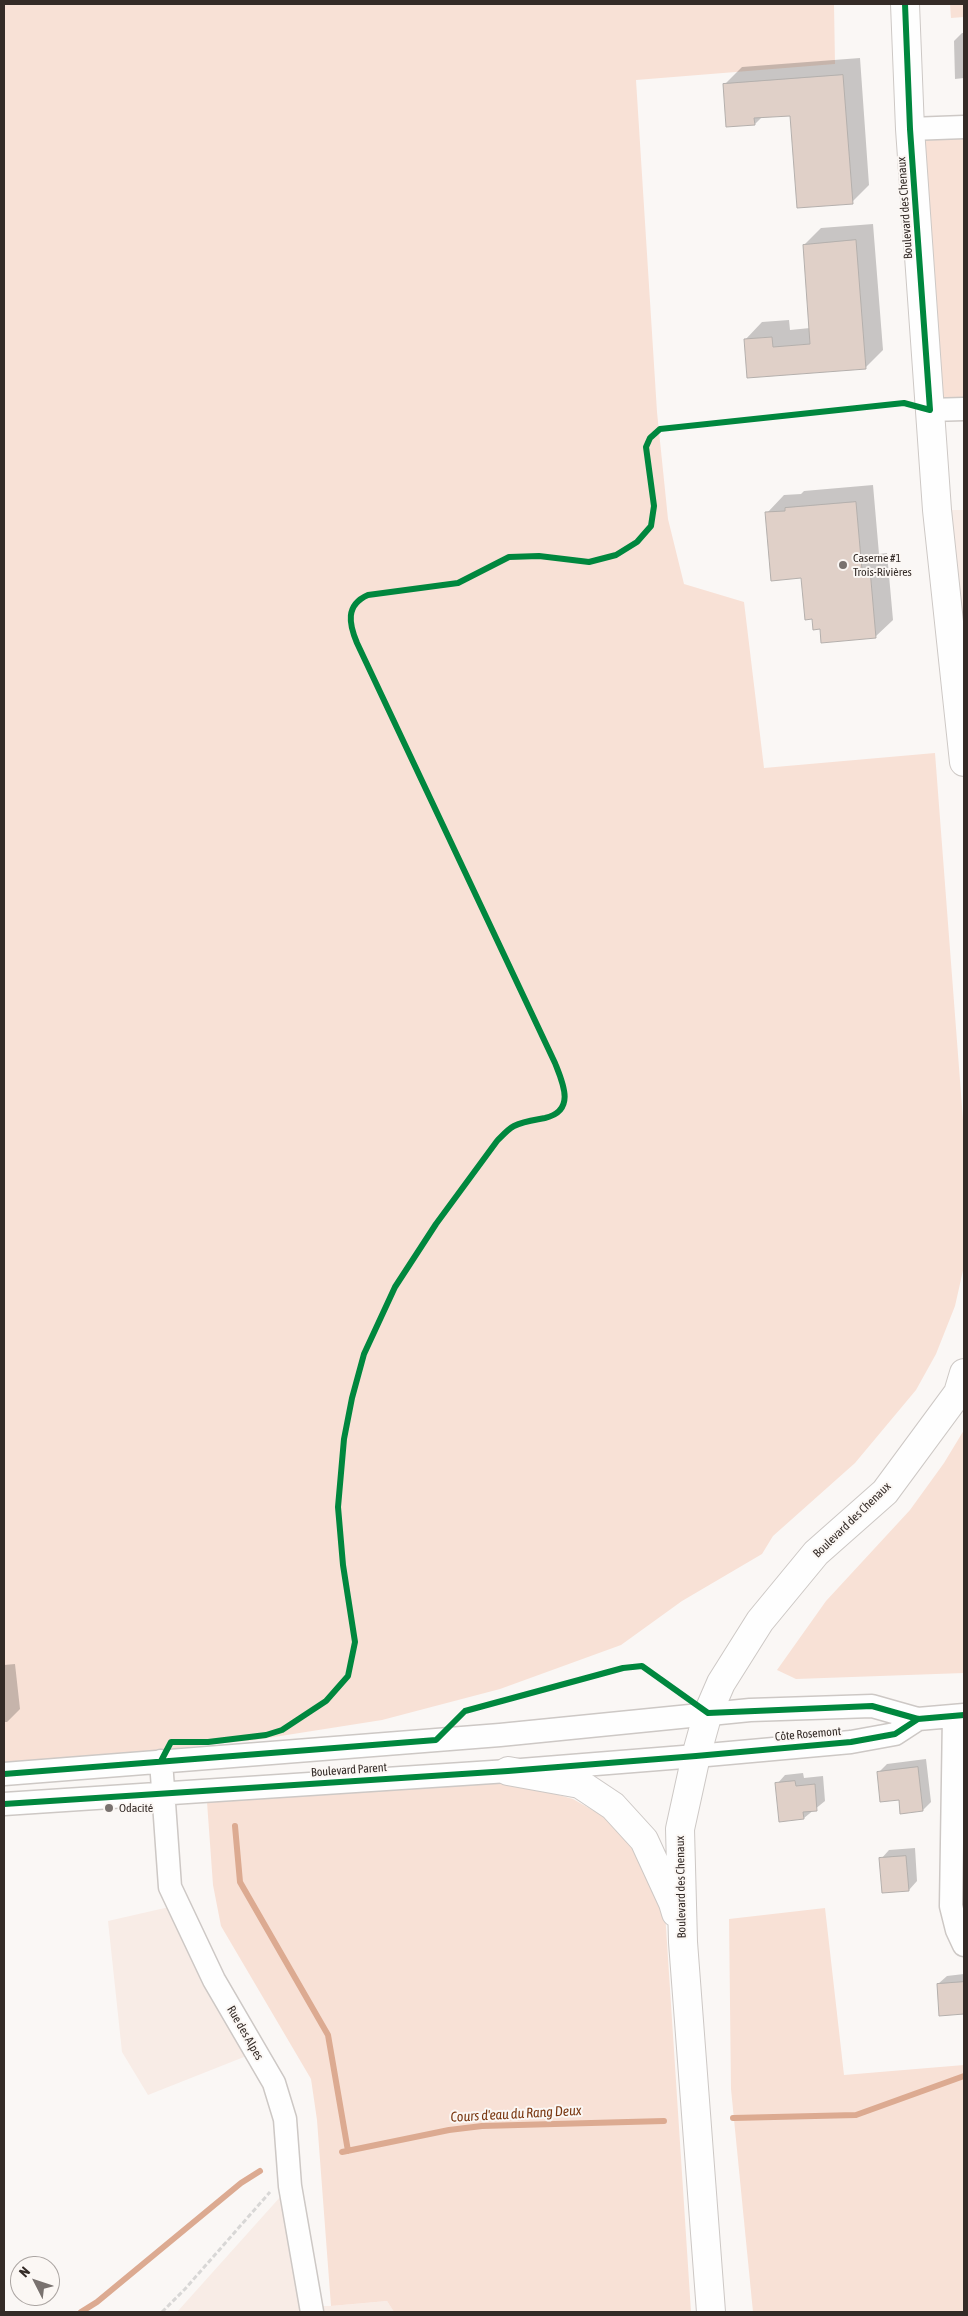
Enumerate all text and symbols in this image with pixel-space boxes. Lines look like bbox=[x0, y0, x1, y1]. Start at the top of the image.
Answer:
street label: Boulevard des Chenaux bbox=[894, 156, 916, 260]
place label: Caserne #1 Trois-Rivières bbox=[853, 551, 912, 579]
marker: Caserne #1 Trois-Rivières bbox=[837, 559, 849, 571]
street label: Boulevard des Chenaux bbox=[810, 1479, 894, 1561]
street label: Côte Rosemont bbox=[774, 1724, 842, 1744]
street label: Boulevard Parent bbox=[310, 1760, 388, 1780]
place label: Odacité bbox=[119, 1801, 153, 1815]
marker: Odacité bbox=[103, 1802, 115, 1814]
street label: Boulevard des Chenaux bbox=[673, 1836, 689, 1938]
street label: Rue des Alpes bbox=[224, 2003, 266, 2063]
water label: Cours d'eau du Rang Deux bbox=[450, 2102, 582, 2126]
north arrow bbox=[10, 2256, 60, 2306]
text: N bbox=[16, 2263, 33, 2280]

